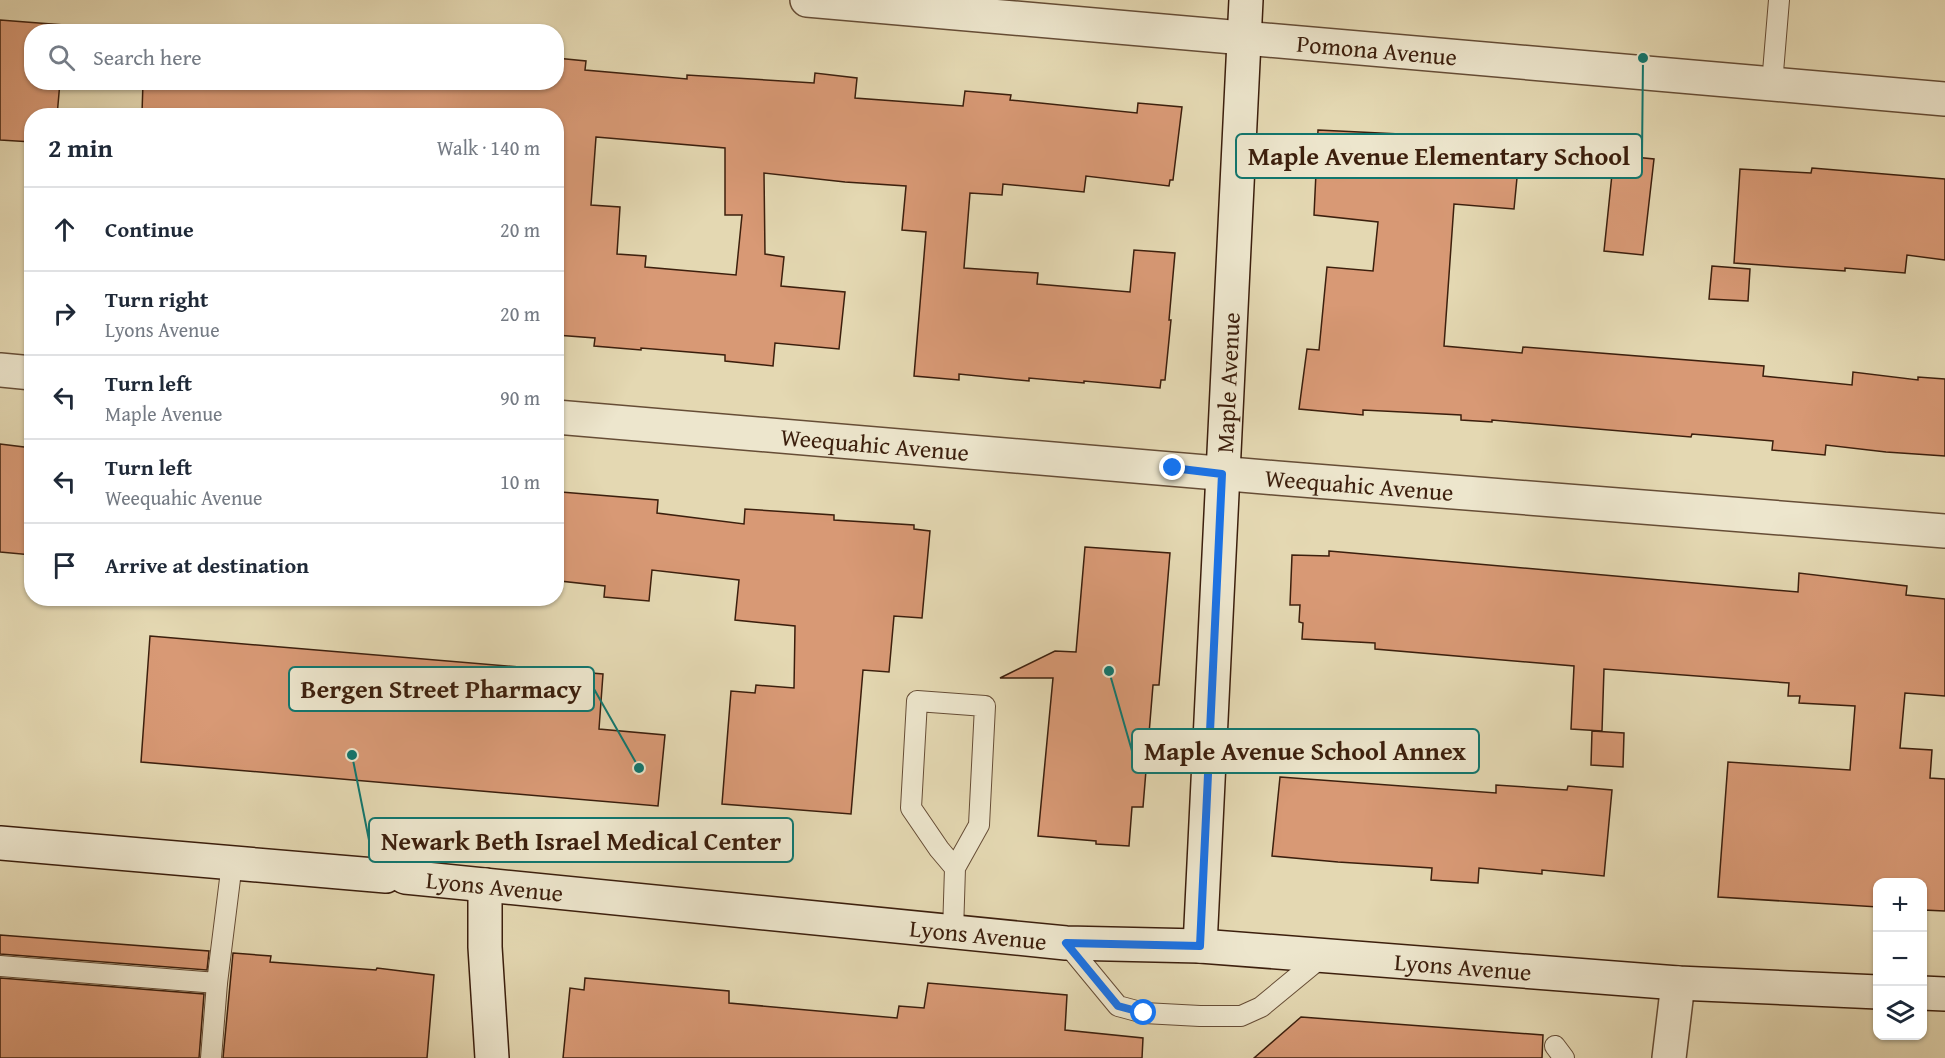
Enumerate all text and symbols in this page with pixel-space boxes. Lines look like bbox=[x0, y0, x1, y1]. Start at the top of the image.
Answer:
search box bbox=[24, 24, 564, 90]
street label: Pomona Avenue bbox=[1295, 25, 1459, 74]
icon: search bbox=[45, 41, 78, 74]
text: Search here bbox=[93, 41, 202, 73]
text: 2 min bbox=[48, 128, 113, 167]
text: Walk · 140 m bbox=[437, 133, 540, 162]
callout: Maple Avenue Elementary School bbox=[1236, 134, 1642, 178]
text: Maple Avenue Elementary School bbox=[1248, 136, 1630, 175]
icon: ahead bbox=[48, 213, 81, 246]
text: Continue bbox=[105, 213, 194, 245]
text: 20 m bbox=[500, 215, 540, 244]
text: Turn right bbox=[105, 283, 208, 315]
icon: right bbox=[48, 297, 81, 330]
text: 20 m bbox=[500, 299, 540, 328]
street label: Maple Avenue bbox=[1206, 311, 1248, 454]
text: Lyons Avenue bbox=[105, 315, 220, 344]
text: Turn left bbox=[105, 367, 192, 399]
icon: left bbox=[48, 381, 81, 414]
text: 90 m bbox=[500, 383, 540, 412]
text: Maple Avenue bbox=[105, 399, 223, 428]
street label: Weequahic Avenue bbox=[779, 419, 970, 469]
text: Turn left bbox=[105, 451, 192, 483]
route end bbox=[1159, 454, 1185, 480]
street label: Weequahic Avenue bbox=[1264, 460, 1455, 509]
icon: left bbox=[48, 465, 81, 498]
text: 10 m bbox=[500, 467, 540, 496]
text: Weequahic Avenue bbox=[105, 483, 262, 512]
icon: arrive bbox=[48, 549, 81, 582]
text: Arrive at destination bbox=[105, 549, 309, 581]
callout: Bergen Street Pharmacy bbox=[289, 667, 594, 711]
text: Bergen Street Pharmacy bbox=[300, 669, 582, 708]
callout: Maple Avenue School Annex bbox=[1132, 729, 1479, 773]
text: Maple Avenue School Annex bbox=[1144, 731, 1466, 770]
callout: Newark Beth Israel Medical Center bbox=[369, 818, 793, 862]
text: Newark Beth Israel Medical Center bbox=[381, 821, 781, 860]
street label: Lyons Avenue bbox=[424, 862, 565, 910]
map controls bbox=[1873, 878, 1927, 1040]
button: + bbox=[1873, 878, 1927, 932]
street label: Lyons Avenue bbox=[908, 910, 1048, 958]
button: − bbox=[1873, 932, 1927, 986]
street label: Lyons Avenue bbox=[1393, 944, 1533, 989]
button: layers bbox=[1873, 986, 1927, 1040]
route start bbox=[1130, 999, 1156, 1025]

